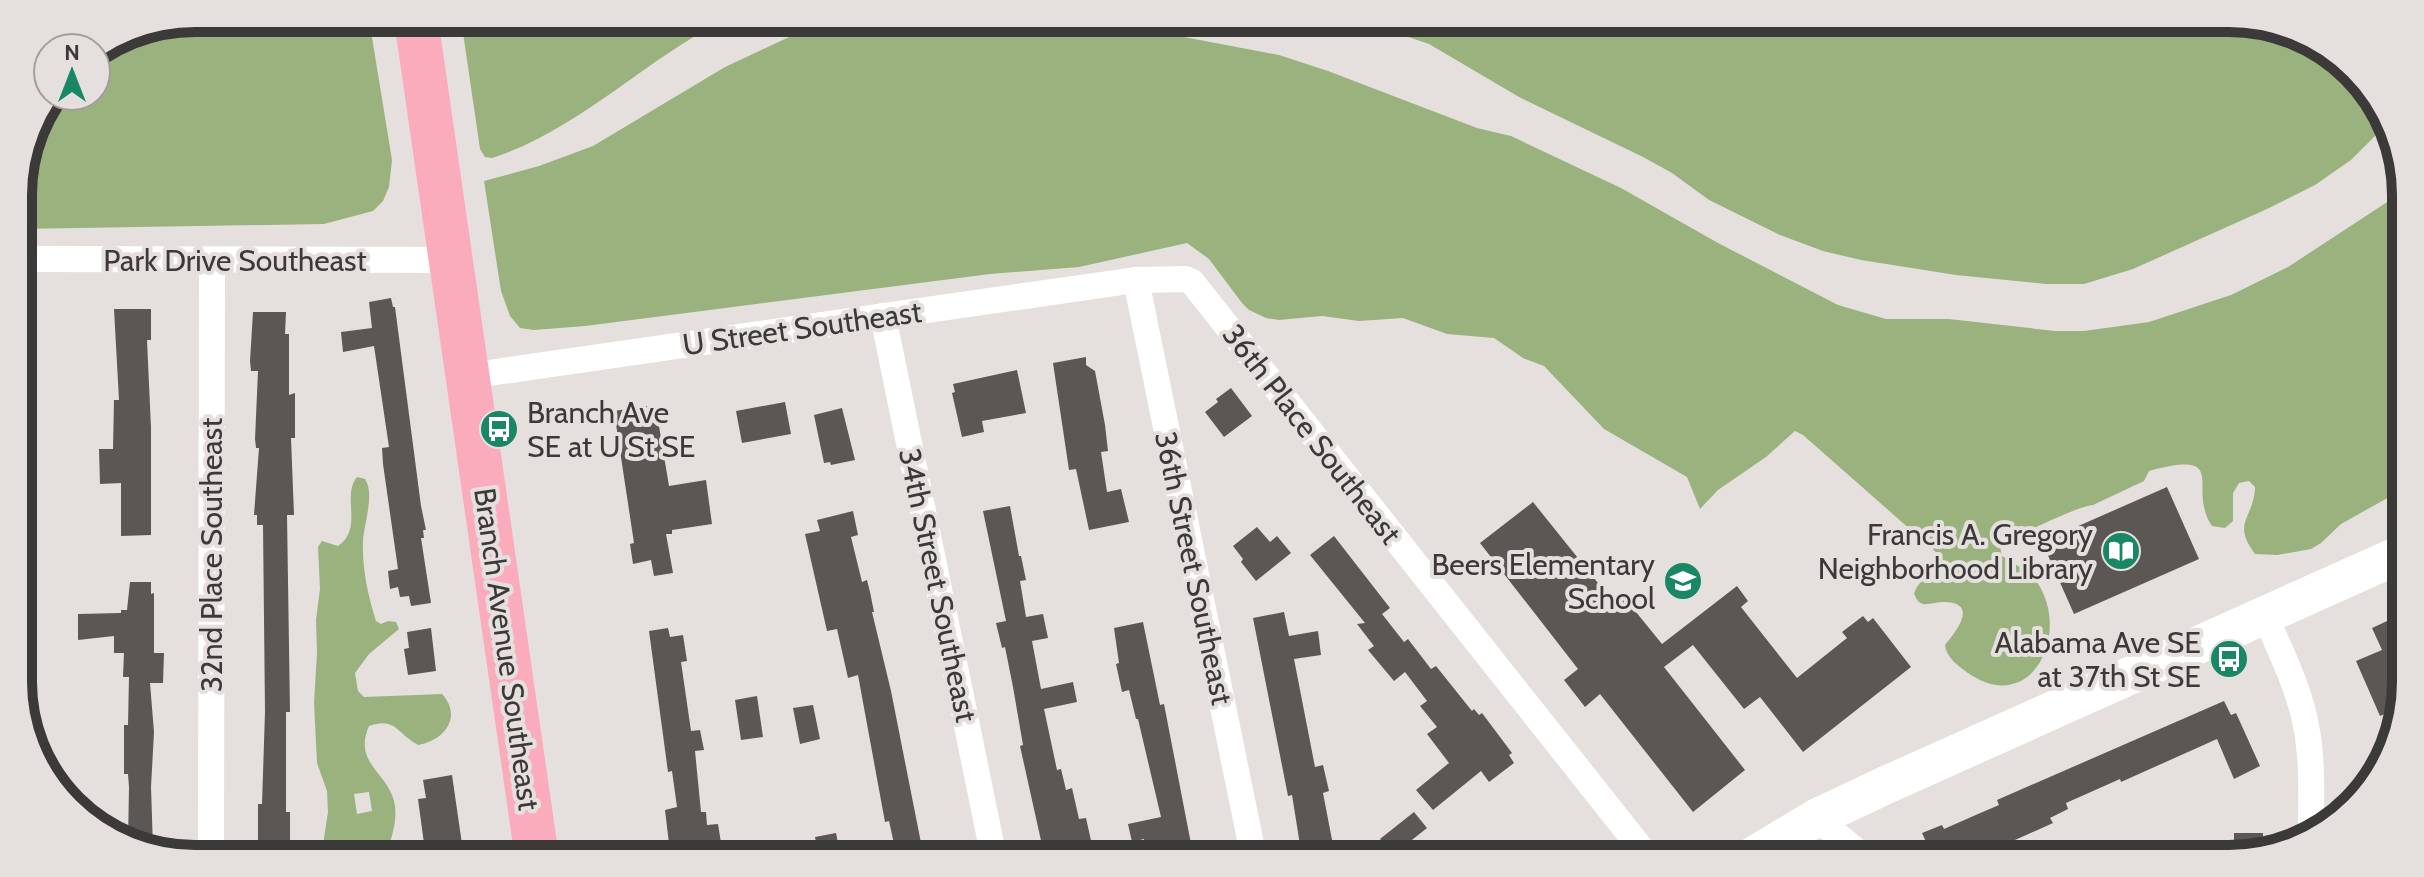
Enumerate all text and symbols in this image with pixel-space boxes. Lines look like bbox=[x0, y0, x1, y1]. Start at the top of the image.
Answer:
north arrow bbox=[32, 32, 112, 112]
text: N bbox=[64, 39, 80, 66]
street label: Park Drive Southeast bbox=[103, 242, 367, 279]
street label: U Street Southeast bbox=[680, 293, 924, 363]
street label: 36th Place Southeast bbox=[1215, 317, 1409, 551]
place label: Branch Ave SE at U St SE bbox=[527, 394, 695, 465]
bus stop icon: Branch Ave SE at U St SE bbox=[478, 408, 520, 450]
street label: 32nd Place Southeast bbox=[193, 418, 230, 692]
street label: 36th Street Southeast bbox=[1147, 428, 1241, 708]
street label: 34th Street Southeast bbox=[891, 445, 985, 725]
street label: Branch Avenue Southeast bbox=[466, 485, 548, 813]
place label: Francis A. Gregory Neighborhood Library bbox=[1818, 516, 2093, 587]
library icon: Francis A. Gregory Neighborhood Library bbox=[2100, 530, 2142, 572]
place label: Beers Elementary School bbox=[1431, 546, 1655, 617]
school or university icon: Beers Elementary School bbox=[1662, 560, 1704, 602]
place label: Alabama Ave SE at 37th St SE bbox=[1995, 624, 2201, 695]
bus stop icon: Alabama Ave SE at 37th St SE bbox=[2208, 638, 2250, 680]

